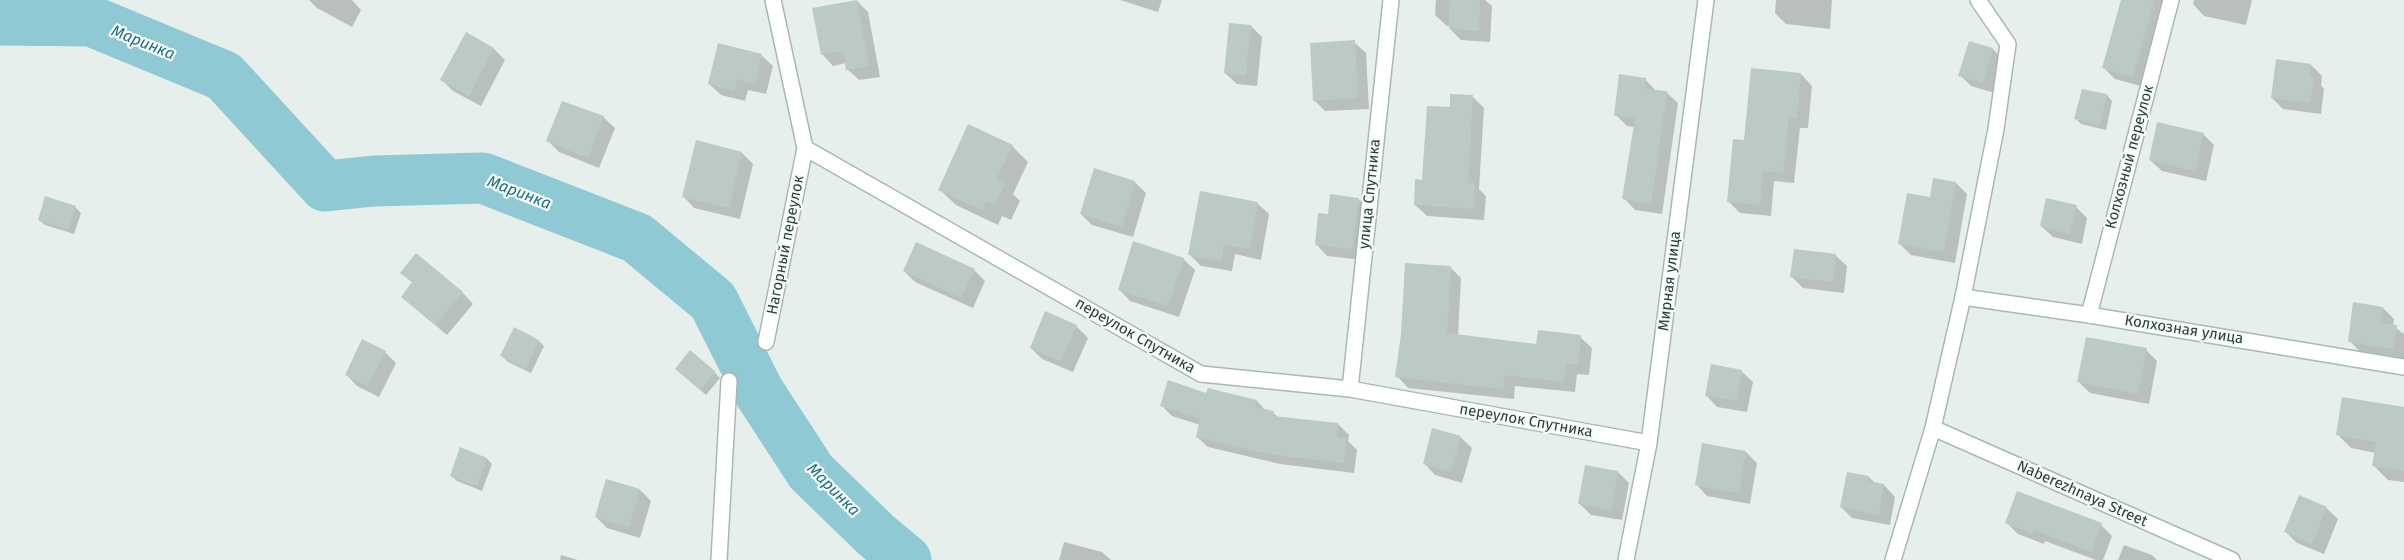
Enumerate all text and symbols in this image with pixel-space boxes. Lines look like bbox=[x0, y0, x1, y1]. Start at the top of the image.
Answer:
water label: Маринка bbox=[108, 22, 178, 64]
street label: Колхозный переулок bbox=[2102, 83, 2158, 231]
street label: улица Спутника bbox=[1355, 138, 1385, 250]
water label: Маринка bbox=[484, 172, 554, 214]
street label: Нагорный переулок bbox=[764, 174, 808, 316]
street label: Мирная улица bbox=[1655, 230, 1685, 332]
street label: переулок Спутника bbox=[1072, 294, 1198, 378]
street label: Колхозная улица bbox=[2123, 312, 2245, 348]
street label: переулок Спутника bbox=[1458, 400, 1594, 442]
street label: Naberezhnaya Street bbox=[2014, 457, 2150, 531]
water label: Маринка bbox=[803, 460, 863, 520]

